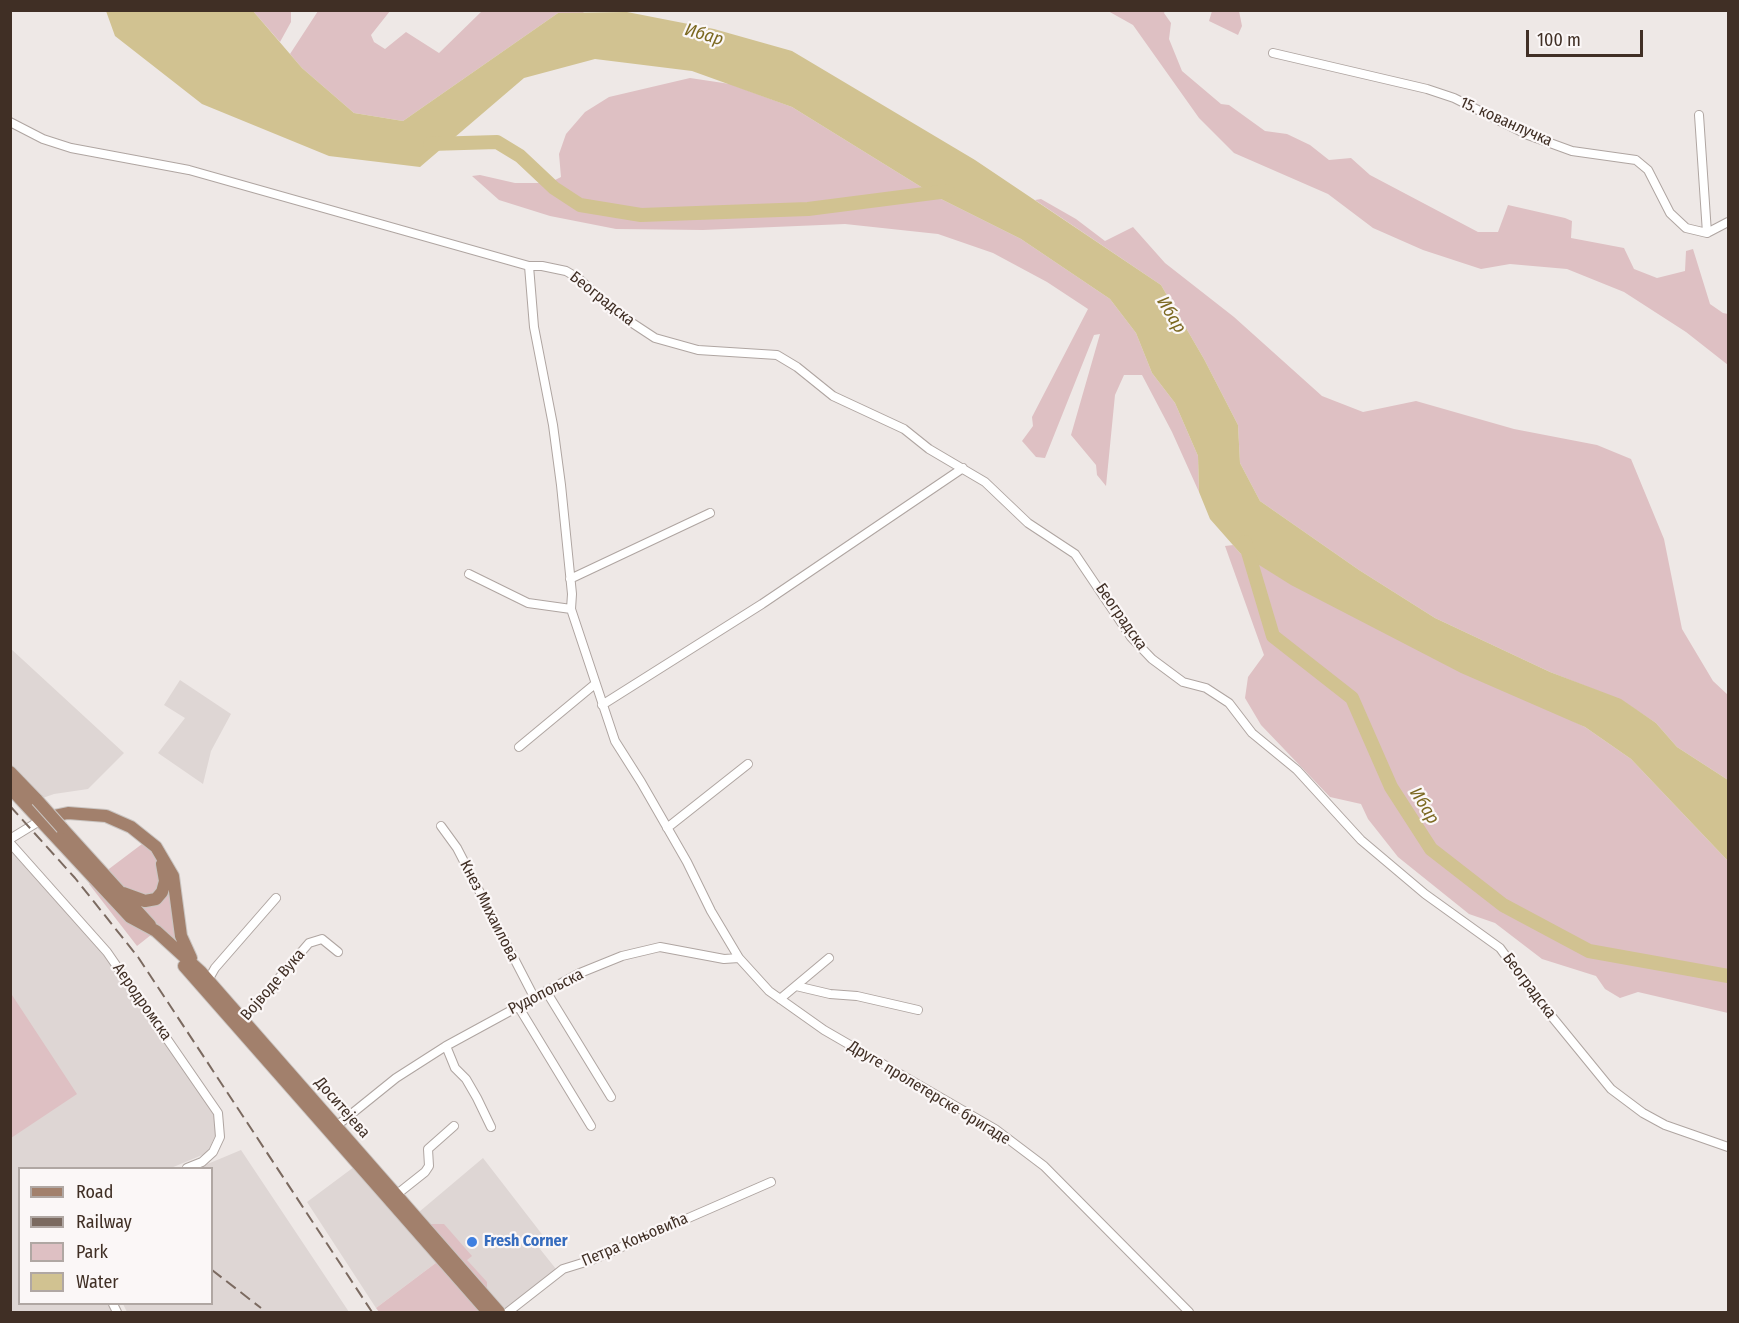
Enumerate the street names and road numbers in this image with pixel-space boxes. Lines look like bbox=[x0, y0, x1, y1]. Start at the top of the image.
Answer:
street label: 15. кованлучка bbox=[1457, 93, 1555, 151]
street label: Београдска bbox=[566, 268, 638, 330]
street label: Београдска bbox=[1091, 580, 1151, 654]
street label: Кнез Михаилова bbox=[455, 857, 523, 965]
street label: Војводе Вука bbox=[237, 945, 309, 1025]
street label: Београдска bbox=[1498, 949, 1560, 1023]
street label: Аеродромска bbox=[108, 960, 176, 1044]
street label: Рудопољска bbox=[505, 965, 587, 1019]
street label: Друге пролетерске бригаде bbox=[844, 1037, 1014, 1149]
street label: Доситејева bbox=[310, 1074, 374, 1142]
street label: Петра Коњовића bbox=[579, 1209, 691, 1271]

